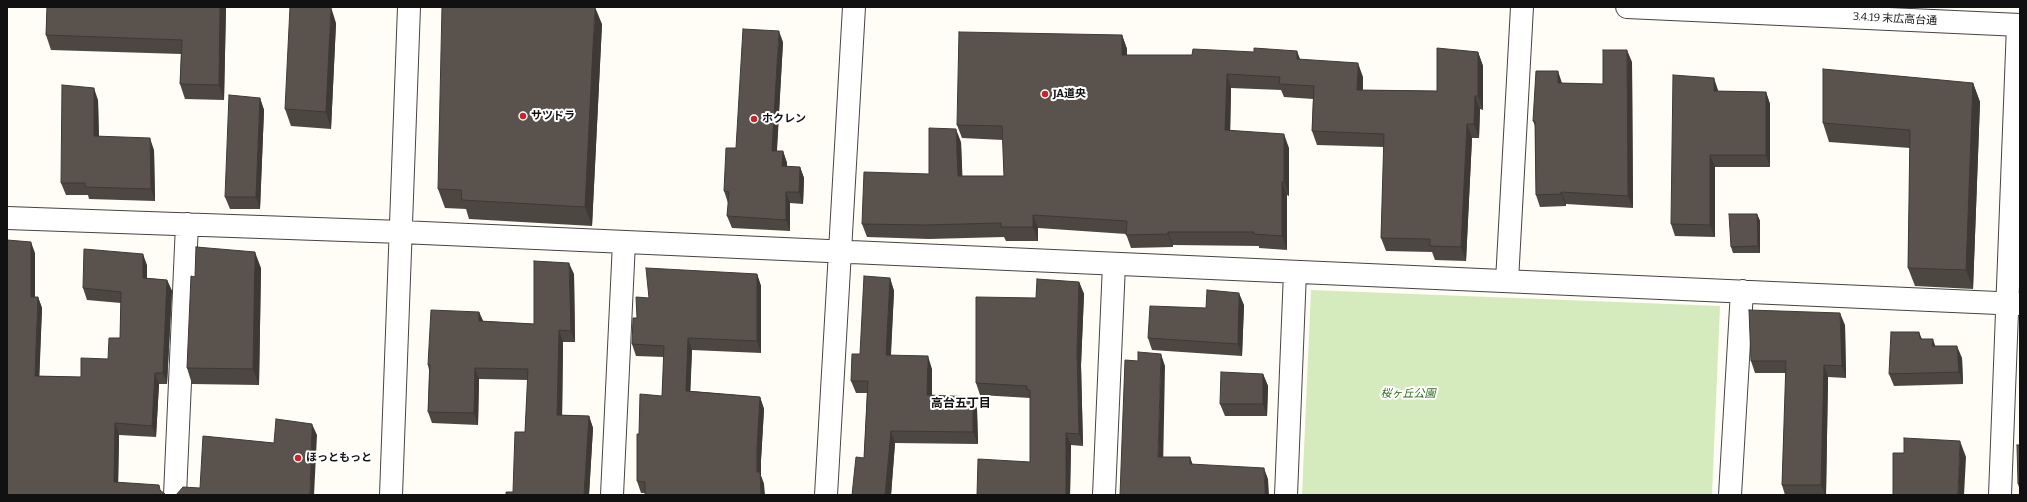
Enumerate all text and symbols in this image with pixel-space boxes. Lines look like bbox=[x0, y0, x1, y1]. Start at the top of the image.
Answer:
street label: 3.4.19 末広高台通 bbox=[1853, 10, 1937, 28]
place label: JA道央 bbox=[1053, 87, 1086, 101]
marker: JA道央 bbox=[1040, 89, 1050, 99]
place label: サツドラ bbox=[531, 109, 575, 123]
marker: サツドラ bbox=[518, 111, 528, 121]
place label: ホクレン bbox=[762, 112, 806, 126]
marker: ホクレン bbox=[749, 114, 759, 124]
park label: 桜ヶ丘公園 bbox=[1381, 387, 1435, 401]
district label: 高台五丁目 bbox=[931, 397, 991, 411]
place label: ほっともっと bbox=[306, 451, 372, 465]
marker: ほっともっと bbox=[293, 453, 303, 463]

